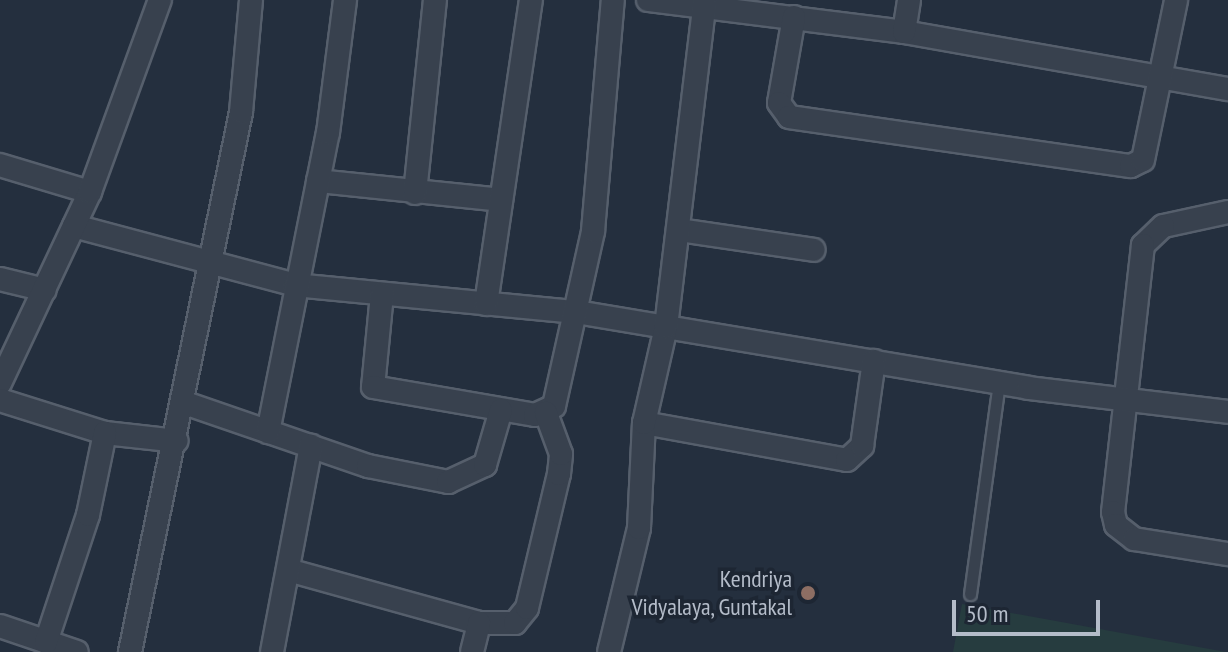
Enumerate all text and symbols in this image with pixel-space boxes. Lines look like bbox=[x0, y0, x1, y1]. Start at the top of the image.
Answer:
place label: Kendriya Vidyalaya, Guntakal bbox=[630, 565, 792, 621]
marker: Kendriya Vidyalaya, Guntakal bbox=[799, 584, 817, 602]
scale bar bbox=[956, 584, 1104, 634]
text: 50 m bbox=[966, 598, 1008, 629]

